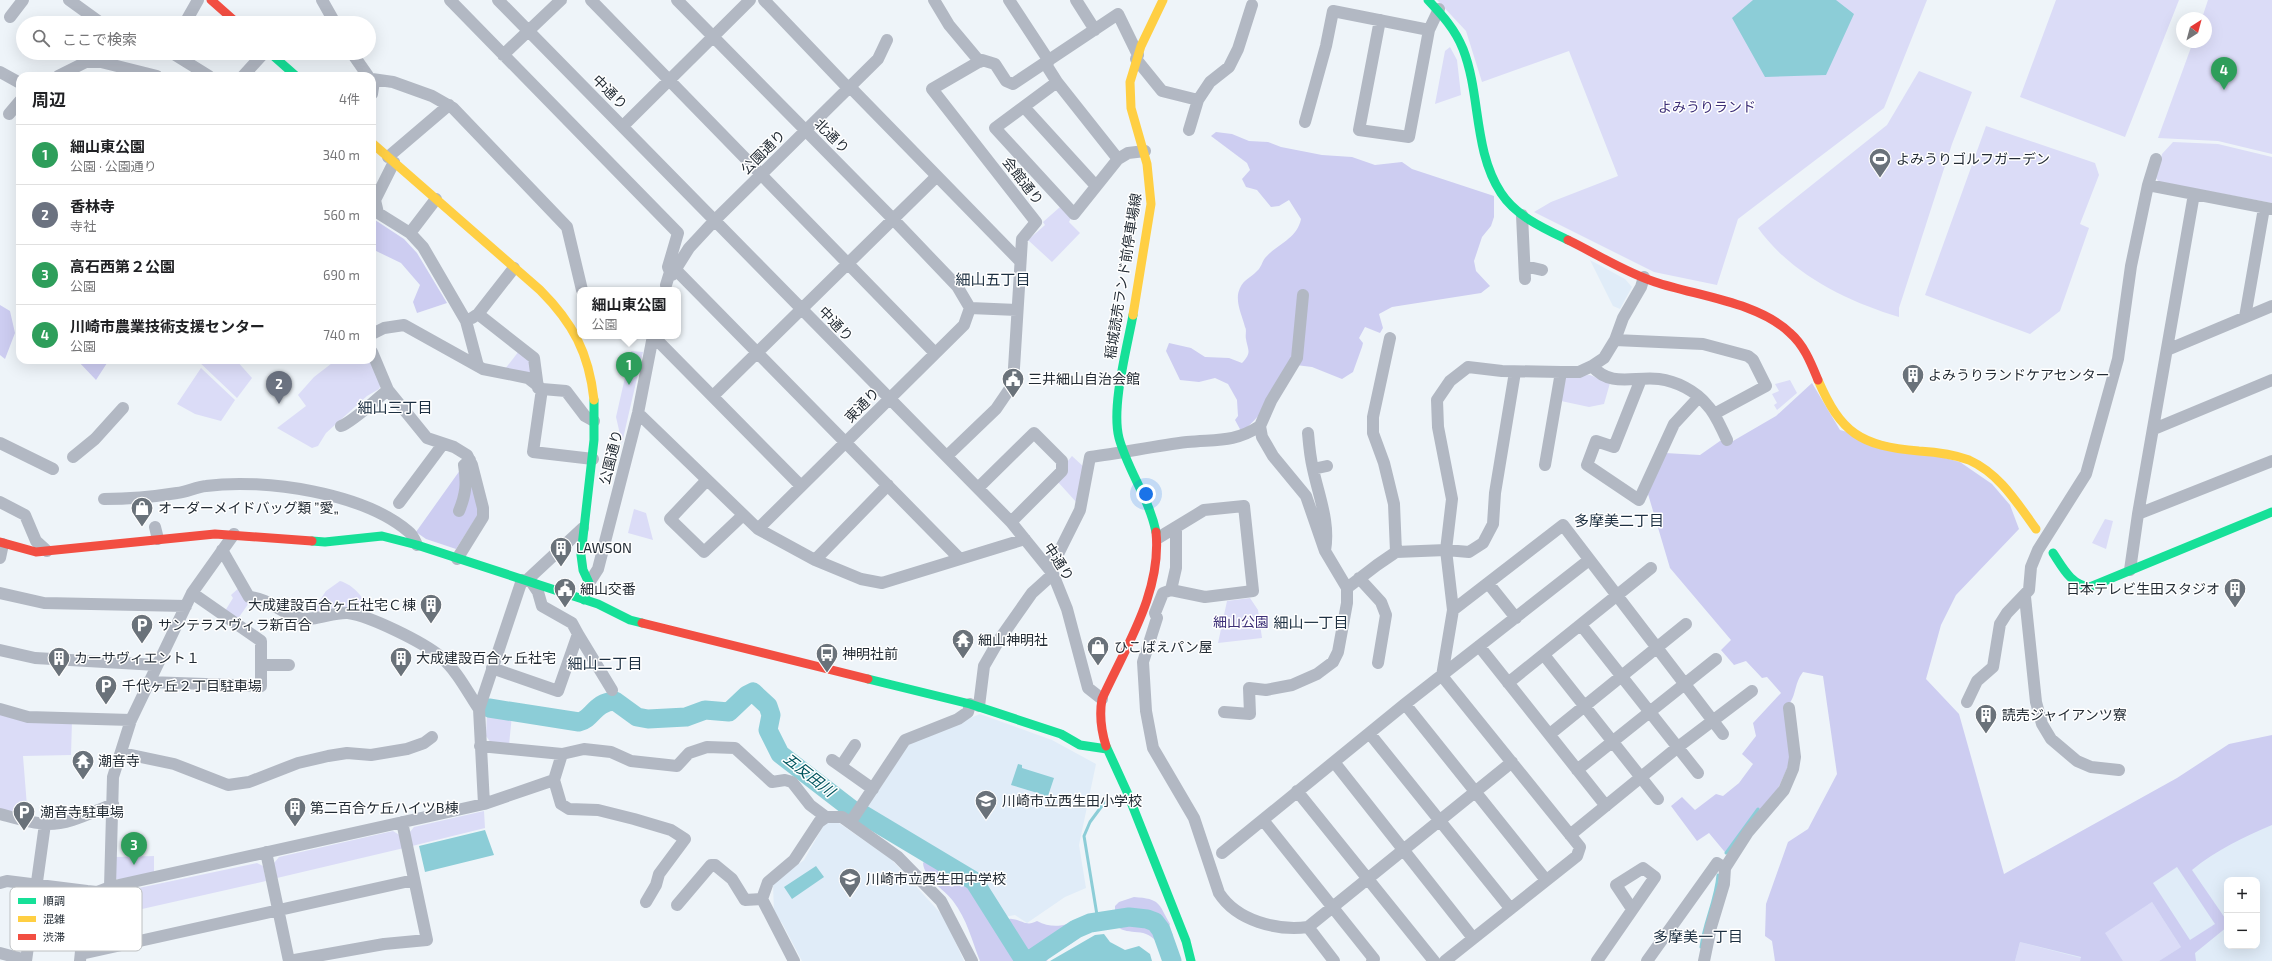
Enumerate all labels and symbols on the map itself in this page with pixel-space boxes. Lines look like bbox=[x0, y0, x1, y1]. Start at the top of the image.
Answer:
north arrow bbox=[2176, 12, 2212, 48]
pin: 4 bbox=[2211, 57, 2237, 90]
street label: 中通り bbox=[589, 71, 631, 113]
park label: よみうりランド bbox=[1658, 98, 1756, 115]
street label: 北通り bbox=[811, 115, 853, 157]
street label: 公園通り bbox=[737, 126, 788, 177]
sports icon: よみうりゴルフガーデン bbox=[1867, 146, 1893, 179]
place label: よみうりゴルフガーデン bbox=[1896, 150, 2050, 167]
street label: 会館通り bbox=[999, 153, 1047, 208]
street label: 稲城読売ランド前停車場線 bbox=[1101, 192, 1144, 360]
district label: 細山五丁目 bbox=[955, 270, 1031, 288]
street label: 中通り bbox=[816, 303, 857, 345]
pin: 1 bbox=[616, 352, 642, 385]
building icon: よみうりランドケアセンター bbox=[1900, 362, 1926, 395]
public building icon: 三井細山自治会館 bbox=[1000, 366, 1026, 399]
place label: よみうりランドケアセンター bbox=[1928, 366, 2110, 383]
place label: 三井細山自治会館 bbox=[1028, 370, 1140, 387]
pin: 2 bbox=[266, 371, 292, 404]
street label: 東通り bbox=[841, 384, 883, 426]
district label: 細山三丁目 bbox=[357, 398, 433, 416]
street label: 公園通り bbox=[595, 428, 626, 486]
your location bbox=[1136, 484, 1156, 504]
shop icon: オーダーメイドバッグ類 ”愛„ bbox=[129, 495, 155, 528]
place label: オーダーメイドバッグ類 ”愛„ bbox=[158, 499, 339, 516]
district label: 多摩美二丁目 bbox=[1574, 511, 1664, 529]
building icon: LAWSON bbox=[548, 535, 574, 568]
place label: LAWSON bbox=[576, 539, 632, 556]
street label: 中通り bbox=[1041, 539, 1078, 584]
public building icon: 細山交番 bbox=[552, 576, 578, 609]
building icon: 日本テレビ生田スタジオ bbox=[2222, 576, 2248, 609]
place label: 細山交番 bbox=[580, 580, 636, 597]
place label: 日本テレビ生田スタジオ bbox=[2066, 580, 2220, 597]
building icon: 大成建設百合ヶ丘社宅Ｃ棟 bbox=[418, 592, 444, 625]
place label: 大成建設百合ヶ丘社宅Ｃ棟 bbox=[248, 596, 416, 613]
parking icon: サンテラスヴィラ新百合 bbox=[129, 612, 155, 645]
park label: 細山公園 bbox=[1213, 613, 1269, 630]
district label: 細山一丁目 bbox=[1273, 613, 1349, 631]
place label: サンテラスヴィラ新百合 bbox=[158, 616, 312, 633]
temple icon: 細山神明社 bbox=[950, 627, 976, 660]
place label: 細山神明社 bbox=[978, 631, 1048, 648]
shop icon: ひこばえパン屋 bbox=[1085, 634, 1111, 667]
place label: ひこばえパン屋 bbox=[1114, 638, 1213, 655]
bus stop icon: 神明社前 bbox=[814, 641, 840, 674]
building icon: カーサヴィエント１ bbox=[46, 645, 72, 678]
building icon: 大成建設百合ヶ丘社宅 bbox=[388, 645, 414, 678]
place label: 神明社前 bbox=[842, 645, 898, 662]
place label: カーサヴィエント１ bbox=[74, 649, 200, 666]
place label: 大成建設百合ヶ丘社宅 bbox=[416, 649, 556, 666]
district label: 細山二丁目 bbox=[567, 654, 643, 672]
parking icon: 千代ヶ丘２丁目駐車場 bbox=[93, 673, 119, 706]
place label: 千代ヶ丘２丁目駐車場 bbox=[122, 677, 262, 694]
building icon: 読売ジャイアンツ寮 bbox=[1973, 702, 1999, 735]
place label: 読売ジャイアンツ寮 bbox=[2002, 706, 2127, 723]
temple icon: 潮音寺 bbox=[70, 748, 96, 781]
water label: 五反田川 bbox=[780, 749, 840, 801]
place label: 潮音寺 bbox=[98, 752, 140, 769]
school or university icon: 川崎市立西生田小学校 bbox=[973, 788, 999, 821]
place label: 川崎市立西生田小学校 bbox=[1002, 792, 1142, 809]
building icon: 第二百合ケ丘ハイツB棟 bbox=[282, 795, 308, 828]
parking icon: 潮音寺駐車場 bbox=[11, 799, 37, 832]
place label: 第二百合ケ丘ハイツB棟 bbox=[310, 799, 458, 816]
place label: 潮音寺駐車場 bbox=[40, 803, 124, 820]
pin: 3 bbox=[121, 832, 147, 865]
school or university icon: 川崎市立西生田中学校 bbox=[837, 866, 863, 899]
place label: 川崎市立西生田中学校 bbox=[866, 870, 1006, 887]
legend bbox=[10, 887, 142, 951]
text: 順調 bbox=[43, 894, 65, 907]
text: 混雑 bbox=[43, 912, 65, 925]
district label: 多摩美一丁目 bbox=[1653, 927, 1743, 945]
text: 渋滞 bbox=[43, 930, 65, 943]

